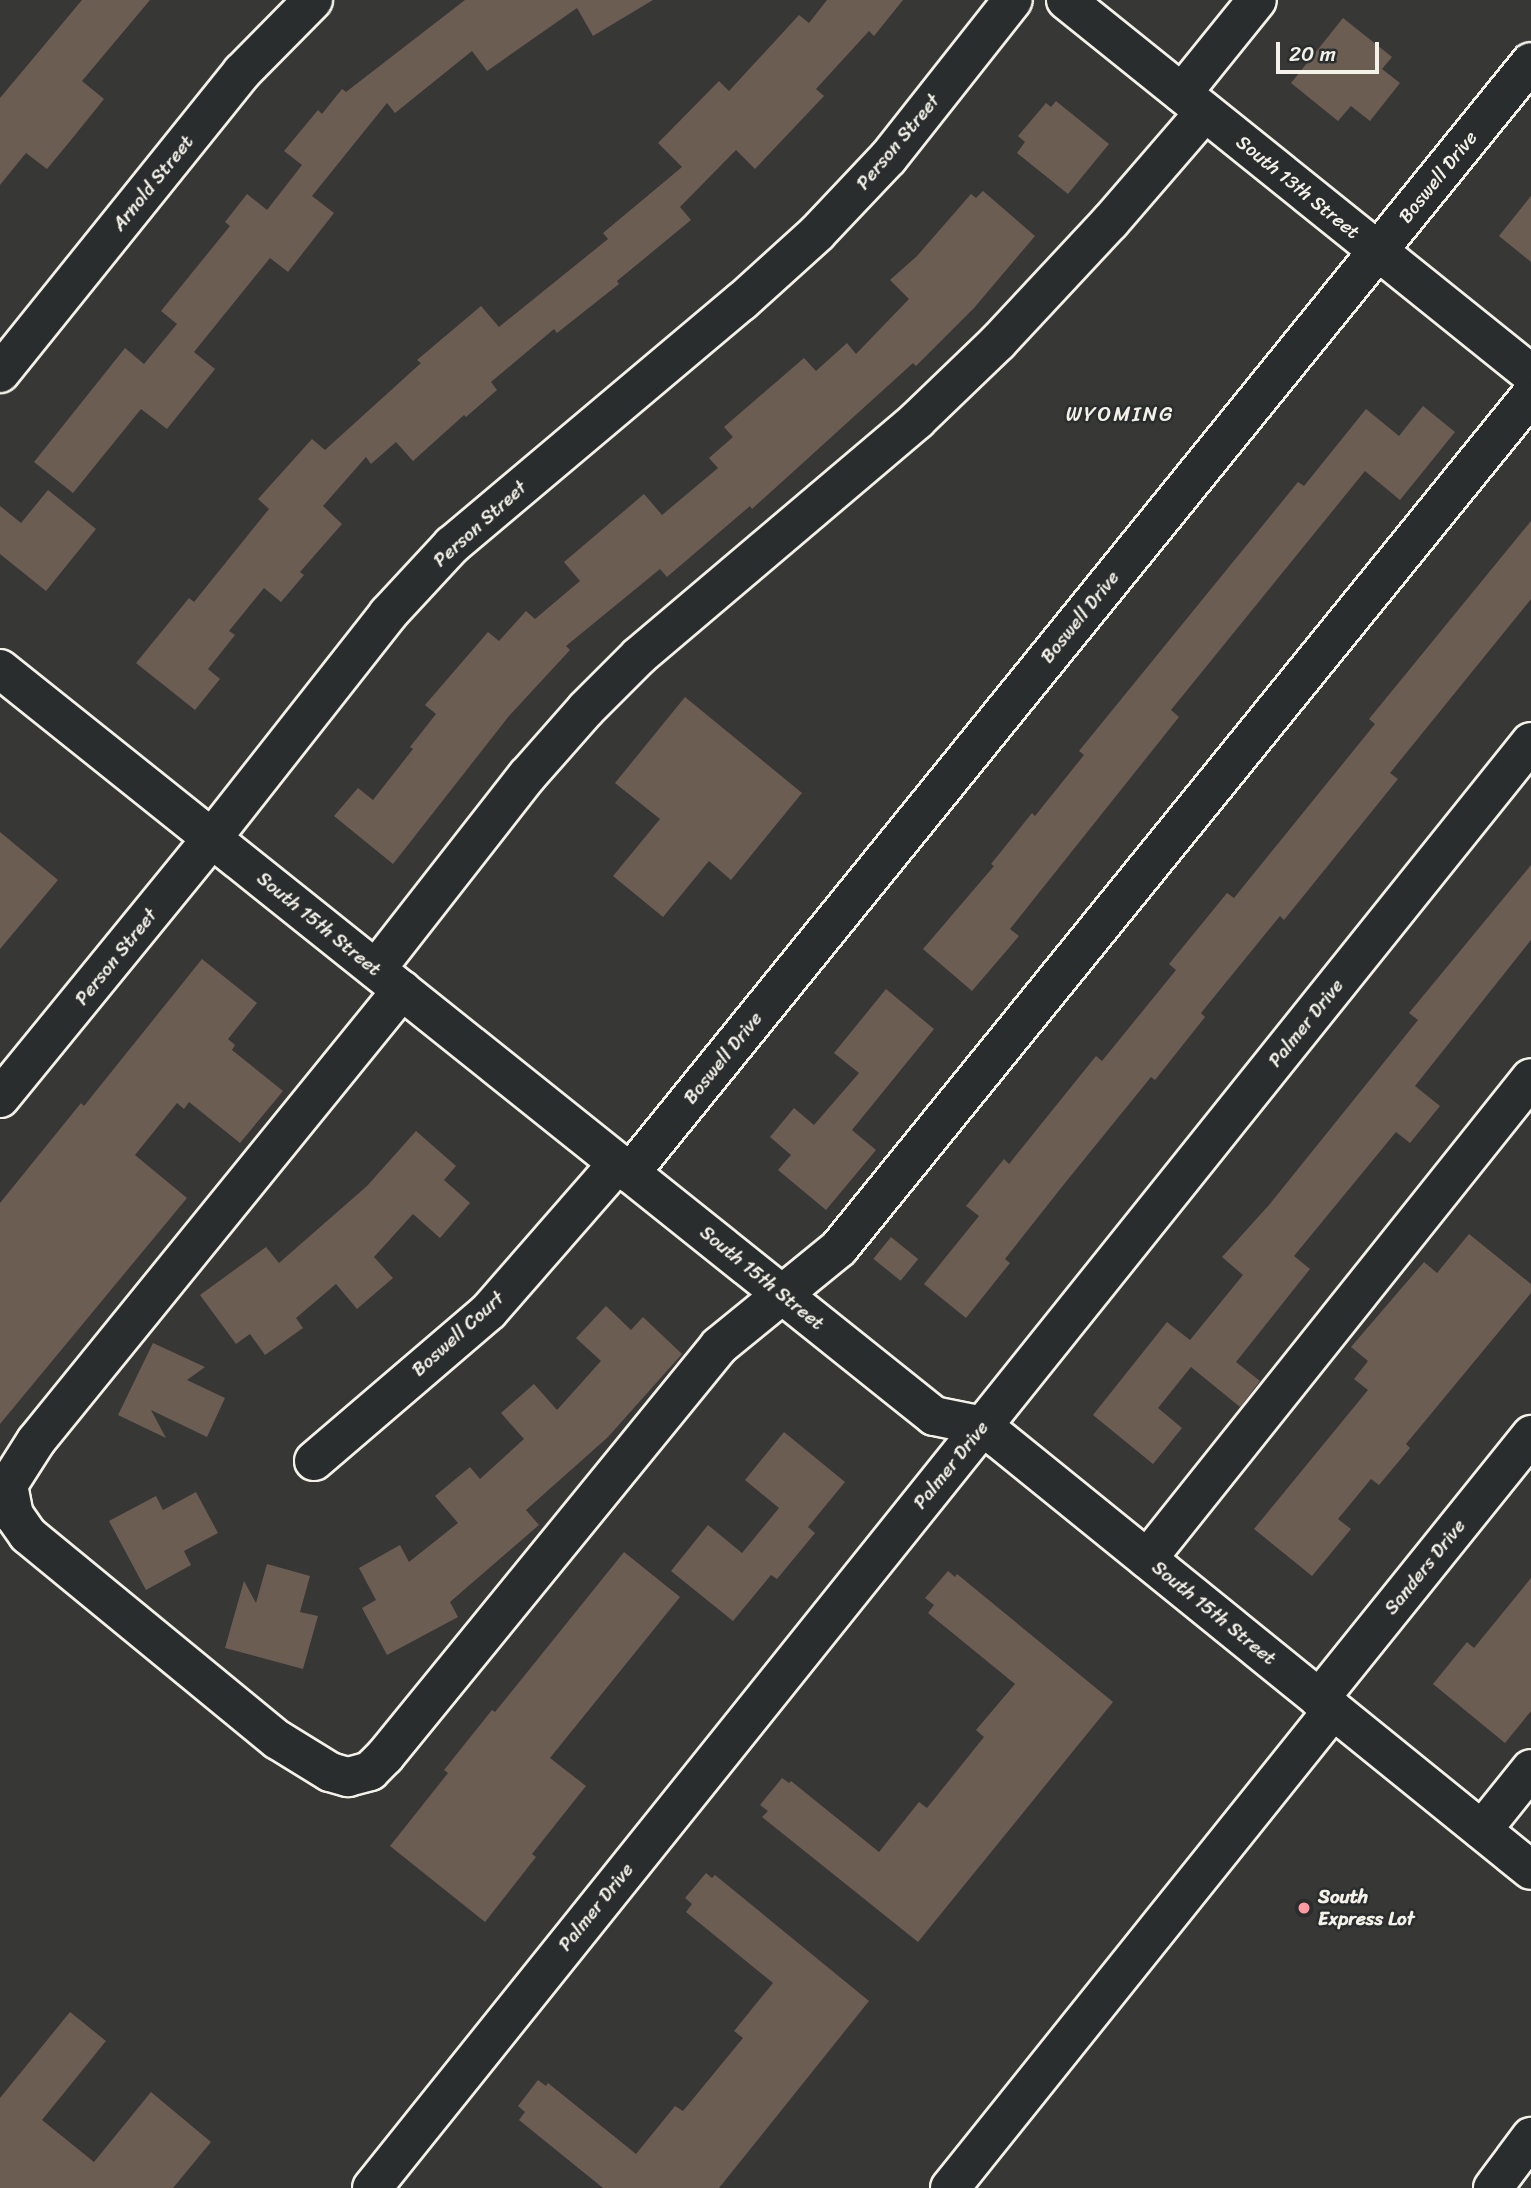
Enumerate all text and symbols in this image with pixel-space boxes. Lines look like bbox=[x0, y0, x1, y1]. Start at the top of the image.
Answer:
scale bar bbox=[1279, 28, 1382, 72]
text: 20 m bbox=[1289, 35, 1336, 73]
street label: Person Street bbox=[851, 89, 945, 195]
street label: Boswell Drive bbox=[1394, 126, 1482, 228]
street label: South 13th Street bbox=[1232, 130, 1364, 244]
street label: Arnold Street bbox=[108, 131, 198, 235]
district label: WYOMING bbox=[1068, 401, 1172, 427]
street label: Person Street bbox=[429, 476, 531, 572]
street label: Boswell Drive bbox=[1036, 566, 1124, 668]
street label: South 15th Street bbox=[252, 867, 386, 981]
street label: Person Street bbox=[70, 904, 162, 1010]
street label: Palmer Drive bbox=[1264, 974, 1348, 1072]
street label: Boswell Drive bbox=[679, 1007, 767, 1109]
street label: South 15th Street bbox=[695, 1221, 829, 1335]
street label: Boswell Court bbox=[407, 1286, 509, 1382]
street label: Palmer Drive bbox=[909, 1416, 993, 1514]
street label: Sanders Drive bbox=[1380, 1515, 1470, 1619]
street label: South 15th Street bbox=[1147, 1556, 1281, 1670]
street label: Palmer Drive bbox=[554, 1858, 638, 1956]
place label: South Express Lot bbox=[1318, 1886, 1415, 1930]
marker: South Express Lot bbox=[1296, 1900, 1312, 1916]

